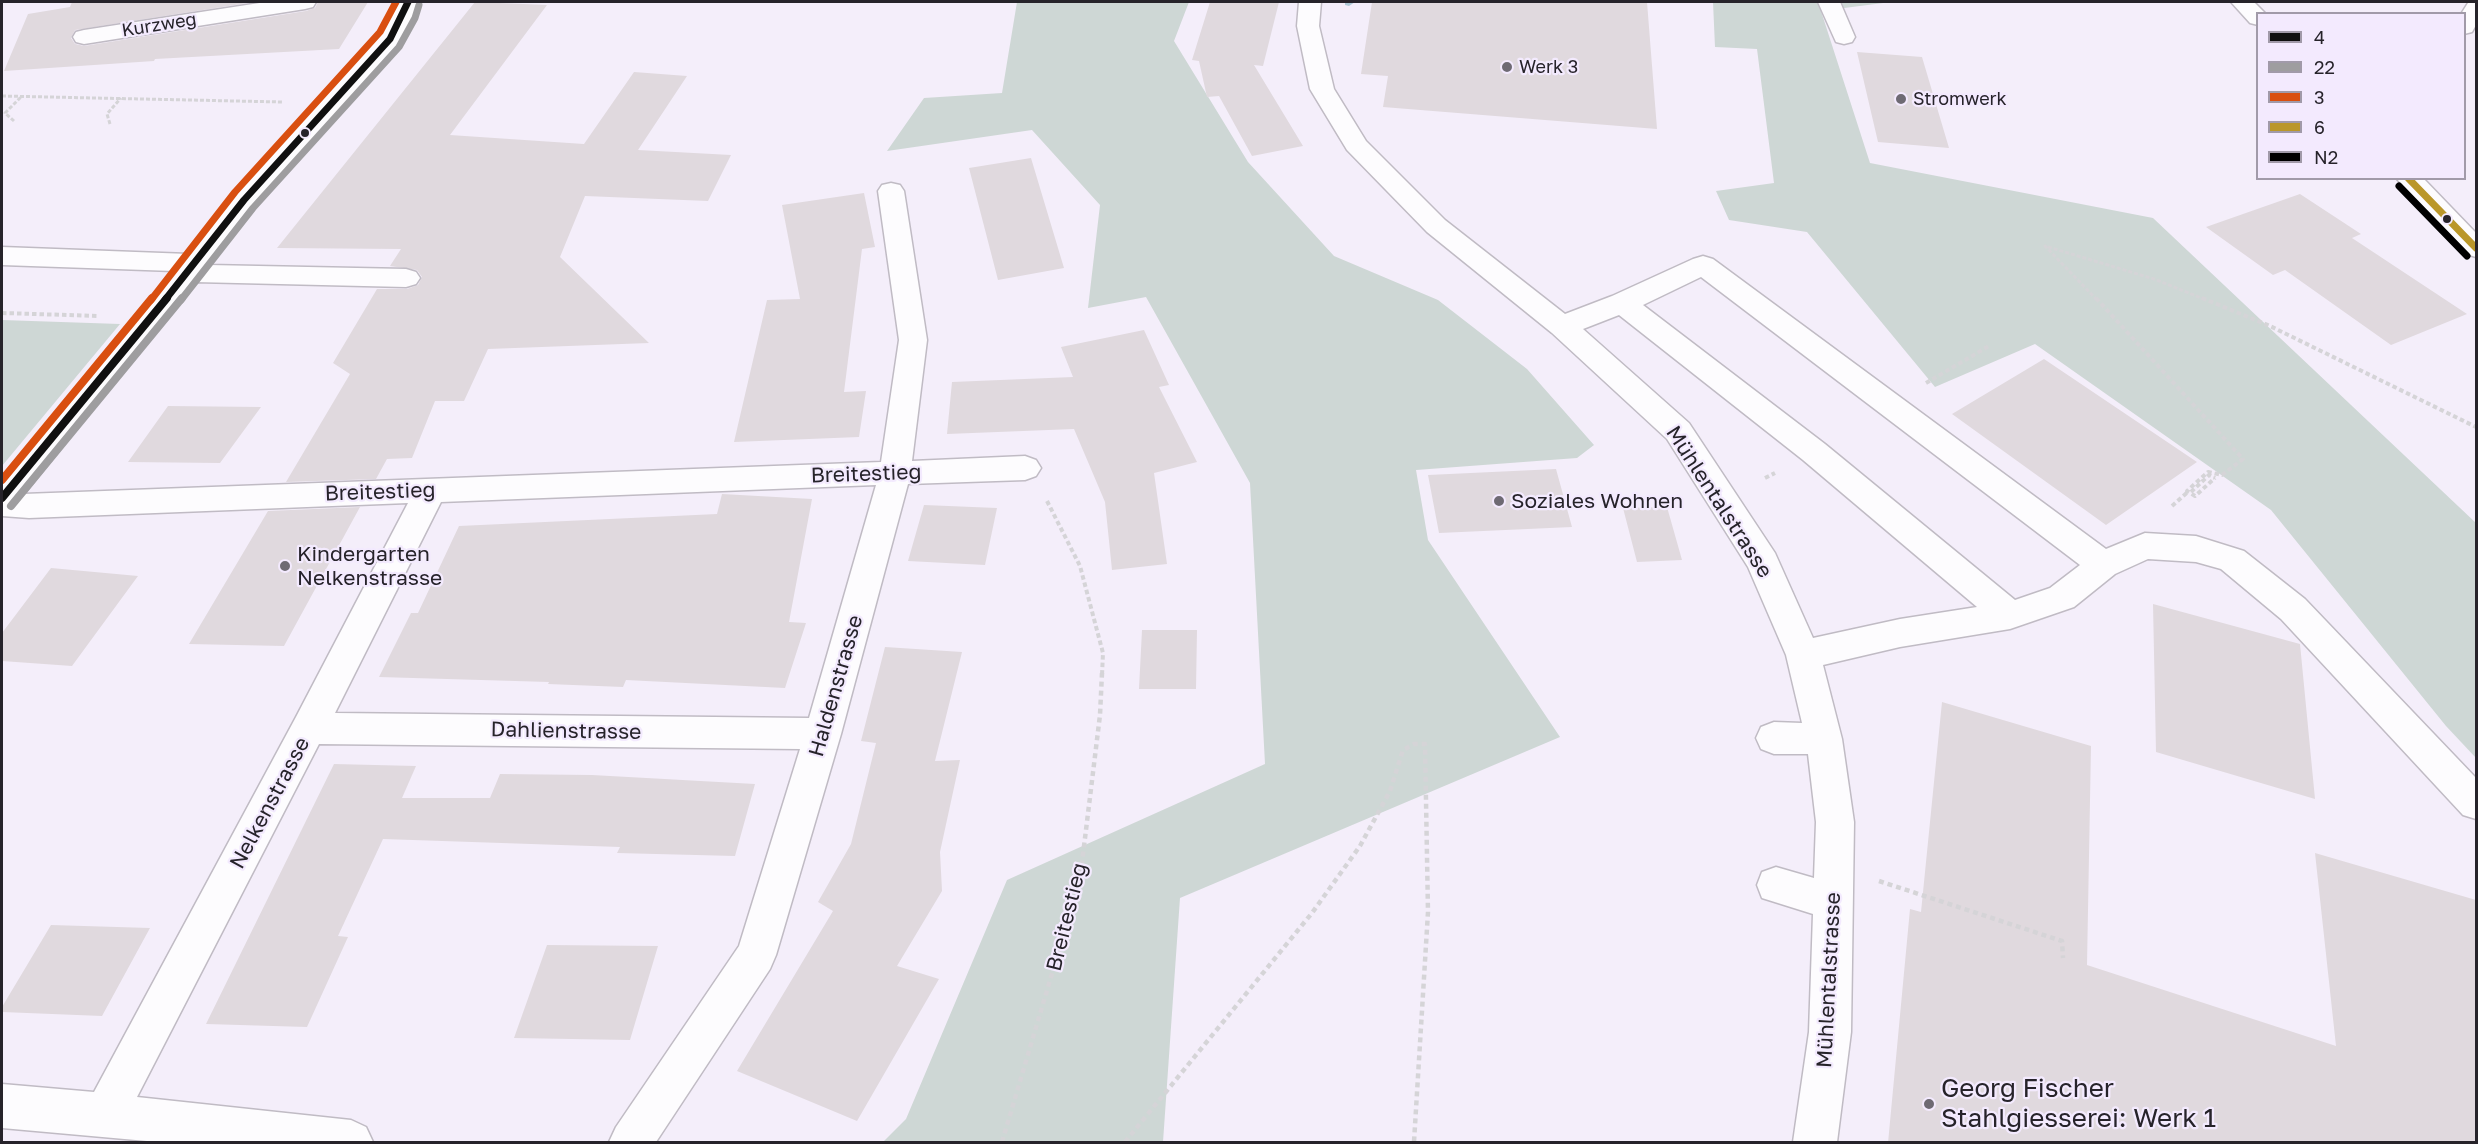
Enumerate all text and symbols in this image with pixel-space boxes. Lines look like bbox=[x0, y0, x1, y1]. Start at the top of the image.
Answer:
street label: Kurzweg bbox=[120, 8, 198, 42]
legend bbox=[2256, 12, 2466, 180]
text: 4 bbox=[2314, 26, 2325, 48]
place label: Werk 3 bbox=[1519, 56, 1578, 78]
text: 22 bbox=[2314, 56, 2335, 78]
marker: Werk 3 bbox=[1500, 60, 1514, 74]
text: 3 bbox=[2314, 86, 2325, 108]
place label: Stromwerk bbox=[1913, 88, 2007, 110]
marker: Stromwerk bbox=[1894, 92, 1908, 106]
text: 6 bbox=[2314, 116, 2325, 138]
unlabelled marker bbox=[299, 127, 311, 139]
text: N2 bbox=[2314, 146, 2338, 168]
unlabelled marker bbox=[2441, 213, 2453, 225]
street label: Mühlentalstrasse bbox=[1661, 421, 1777, 583]
street label: Breitestieg bbox=[810, 459, 922, 489]
street label: Breitestieg bbox=[324, 477, 436, 507]
place label: Soziales Wohnen bbox=[1511, 488, 1683, 514]
marker: Soziales Wohnen bbox=[1492, 494, 1506, 508]
place label: Kindergarten Nelkenstrasse bbox=[297, 541, 442, 591]
marker: Kindergarten Nelkenstrasse bbox=[278, 559, 292, 573]
street label: Haldenstrasse bbox=[804, 612, 868, 760]
street label: Dahlienstrasse bbox=[490, 717, 642, 745]
street label: Nelkenstrasse bbox=[225, 733, 315, 873]
street label: Breitestieg bbox=[1041, 860, 1093, 974]
street label: Mühlentalstrasse bbox=[1812, 892, 1846, 1068]
place label: Georg Fischer Stahlgiesserei: Werk 1 bbox=[1941, 1073, 2216, 1134]
marker: Georg Fischer Stahlgiesserei: Werk 1 bbox=[1922, 1097, 1936, 1111]

